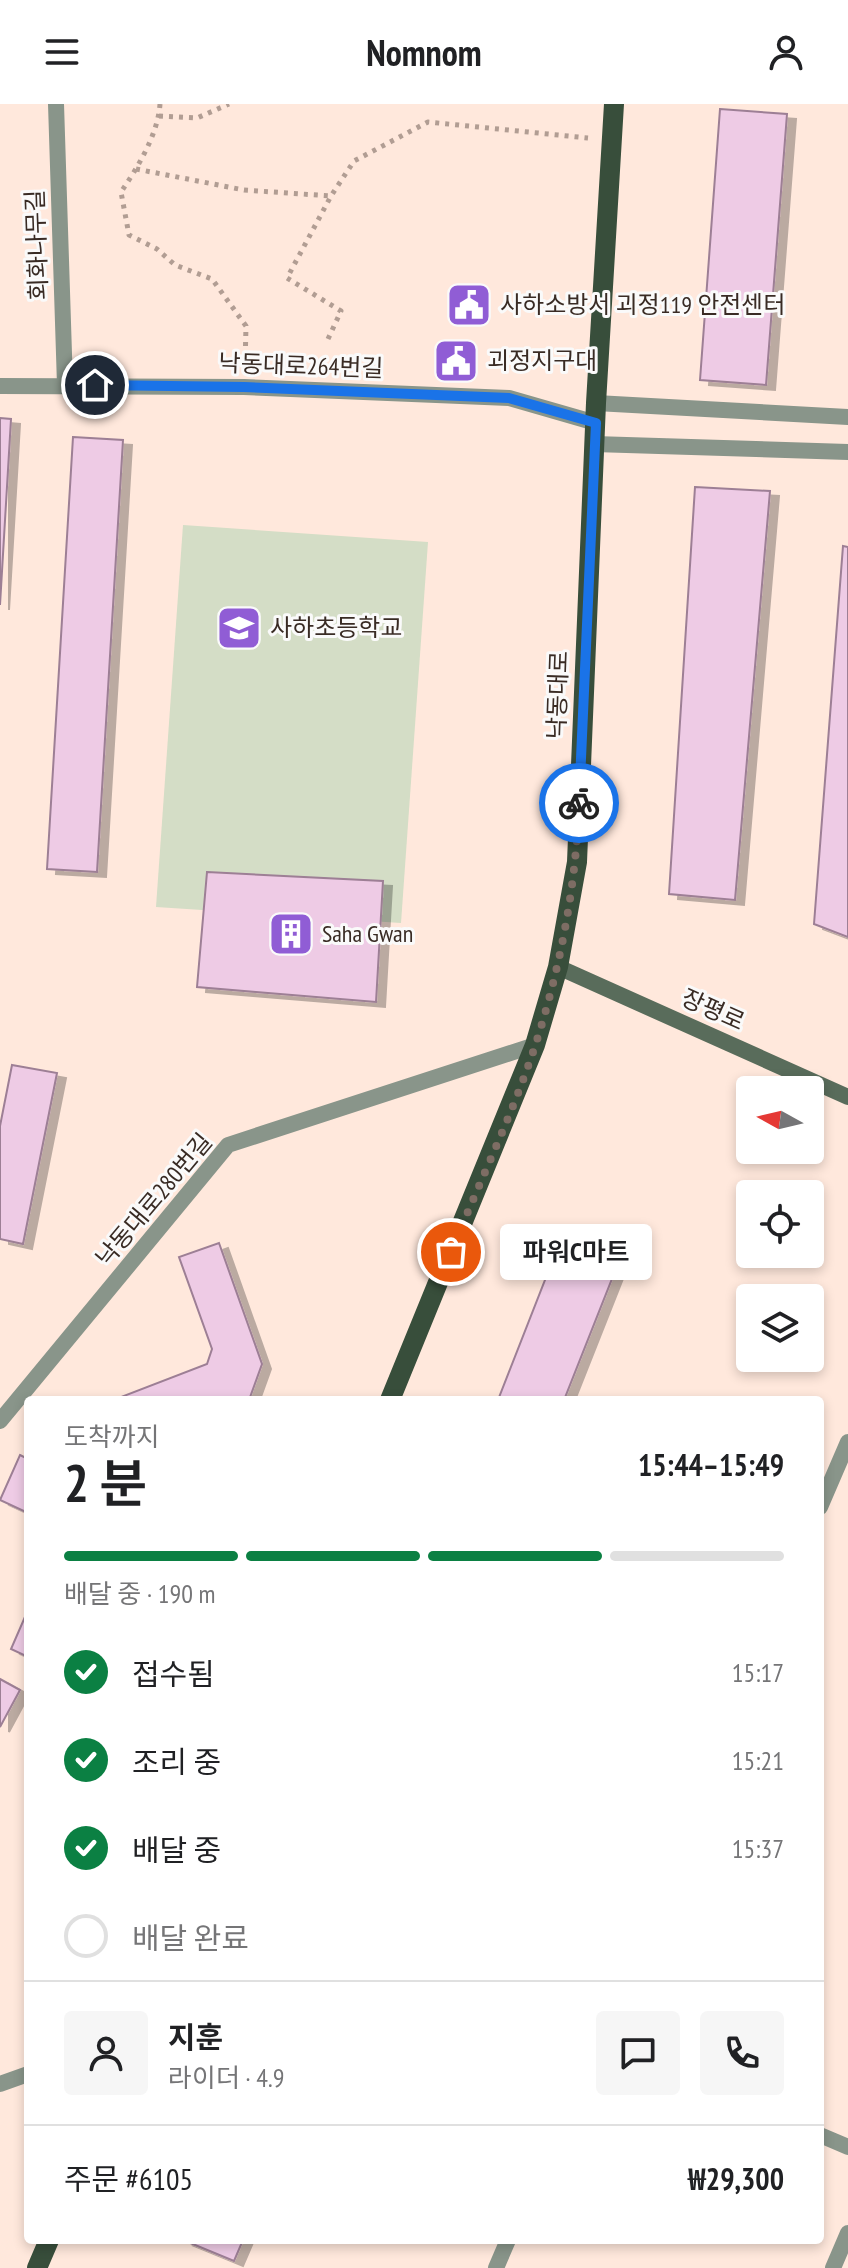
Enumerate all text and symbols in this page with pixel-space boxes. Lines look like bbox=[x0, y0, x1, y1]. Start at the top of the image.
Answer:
text: Nomnom bbox=[366, 29, 482, 76]
icon: menu bbox=[40, 30, 84, 74]
icon: person bbox=[764, 30, 808, 74]
street label: 회화나무길 bbox=[19, 189, 54, 301]
public building icon: 사하소방서 괴정119 안전센터 bbox=[445, 281, 493, 329]
place label: 사하소방서 괴정119 안전센터 bbox=[500, 289, 785, 320]
public building icon: 괴정지구대 bbox=[432, 337, 480, 385]
place label: 괴정지구대 bbox=[487, 345, 597, 376]
street label: 낙동대로264번길 bbox=[218, 347, 384, 384]
pin bbox=[61, 351, 129, 419]
icon: home bbox=[73, 363, 117, 407]
school or university icon: 사하초등학교 bbox=[215, 604, 263, 652]
place label: 사하초등학교 bbox=[270, 612, 402, 643]
street label: 낙동대로 bbox=[540, 650, 575, 740]
courier bbox=[539, 763, 619, 843]
icon: bike bbox=[557, 781, 601, 825]
building icon: Saha Gwan bbox=[267, 910, 315, 958]
place label: Saha Gwan bbox=[322, 918, 413, 949]
street label: 장평로 bbox=[677, 982, 750, 1037]
north arrow bbox=[736, 1076, 824, 1164]
map controls bbox=[736, 1076, 824, 1372]
street label: 낙동대로280번길 bbox=[89, 1127, 218, 1273]
button: locate bbox=[736, 1180, 824, 1268]
pin bbox=[417, 1218, 485, 1286]
callout: 파워C마트 bbox=[499, 1224, 651, 1280]
icon: bag bbox=[429, 1230, 473, 1274]
text: 파워C마트 bbox=[522, 1235, 630, 1268]
button: layers bbox=[736, 1284, 824, 1372]
text: 도착까지 bbox=[64, 1420, 160, 1453]
text: 15:44–15:49 bbox=[638, 1445, 784, 1484]
text: 2 분 bbox=[64, 1449, 147, 1516]
text: 배달 중 · 190 m bbox=[64, 1577, 215, 1610]
icon: check bbox=[64, 1650, 108, 1694]
text: 접수됨 bbox=[132, 1654, 215, 1693]
text: 15:17 bbox=[732, 1656, 784, 1689]
icon: check bbox=[64, 1738, 108, 1782]
text: 조리 중 bbox=[132, 1742, 221, 1781]
text: 15:21 bbox=[732, 1744, 784, 1777]
icon: check bbox=[64, 1826, 108, 1870]
text: 배달 중 bbox=[132, 1830, 221, 1869]
text: 15:37 bbox=[732, 1832, 784, 1865]
text: 배달 완료 bbox=[132, 1918, 249, 1957]
button: person bbox=[64, 2011, 148, 2095]
button: chat bbox=[596, 2011, 680, 2095]
button: phone bbox=[700, 2011, 784, 2095]
text: 지훈 bbox=[168, 2017, 223, 2056]
text: 라이더 · 4.9 bbox=[168, 2061, 284, 2094]
text: 주문 #6105 bbox=[64, 2159, 193, 2198]
text: ₩29,300 bbox=[688, 2159, 784, 2198]

